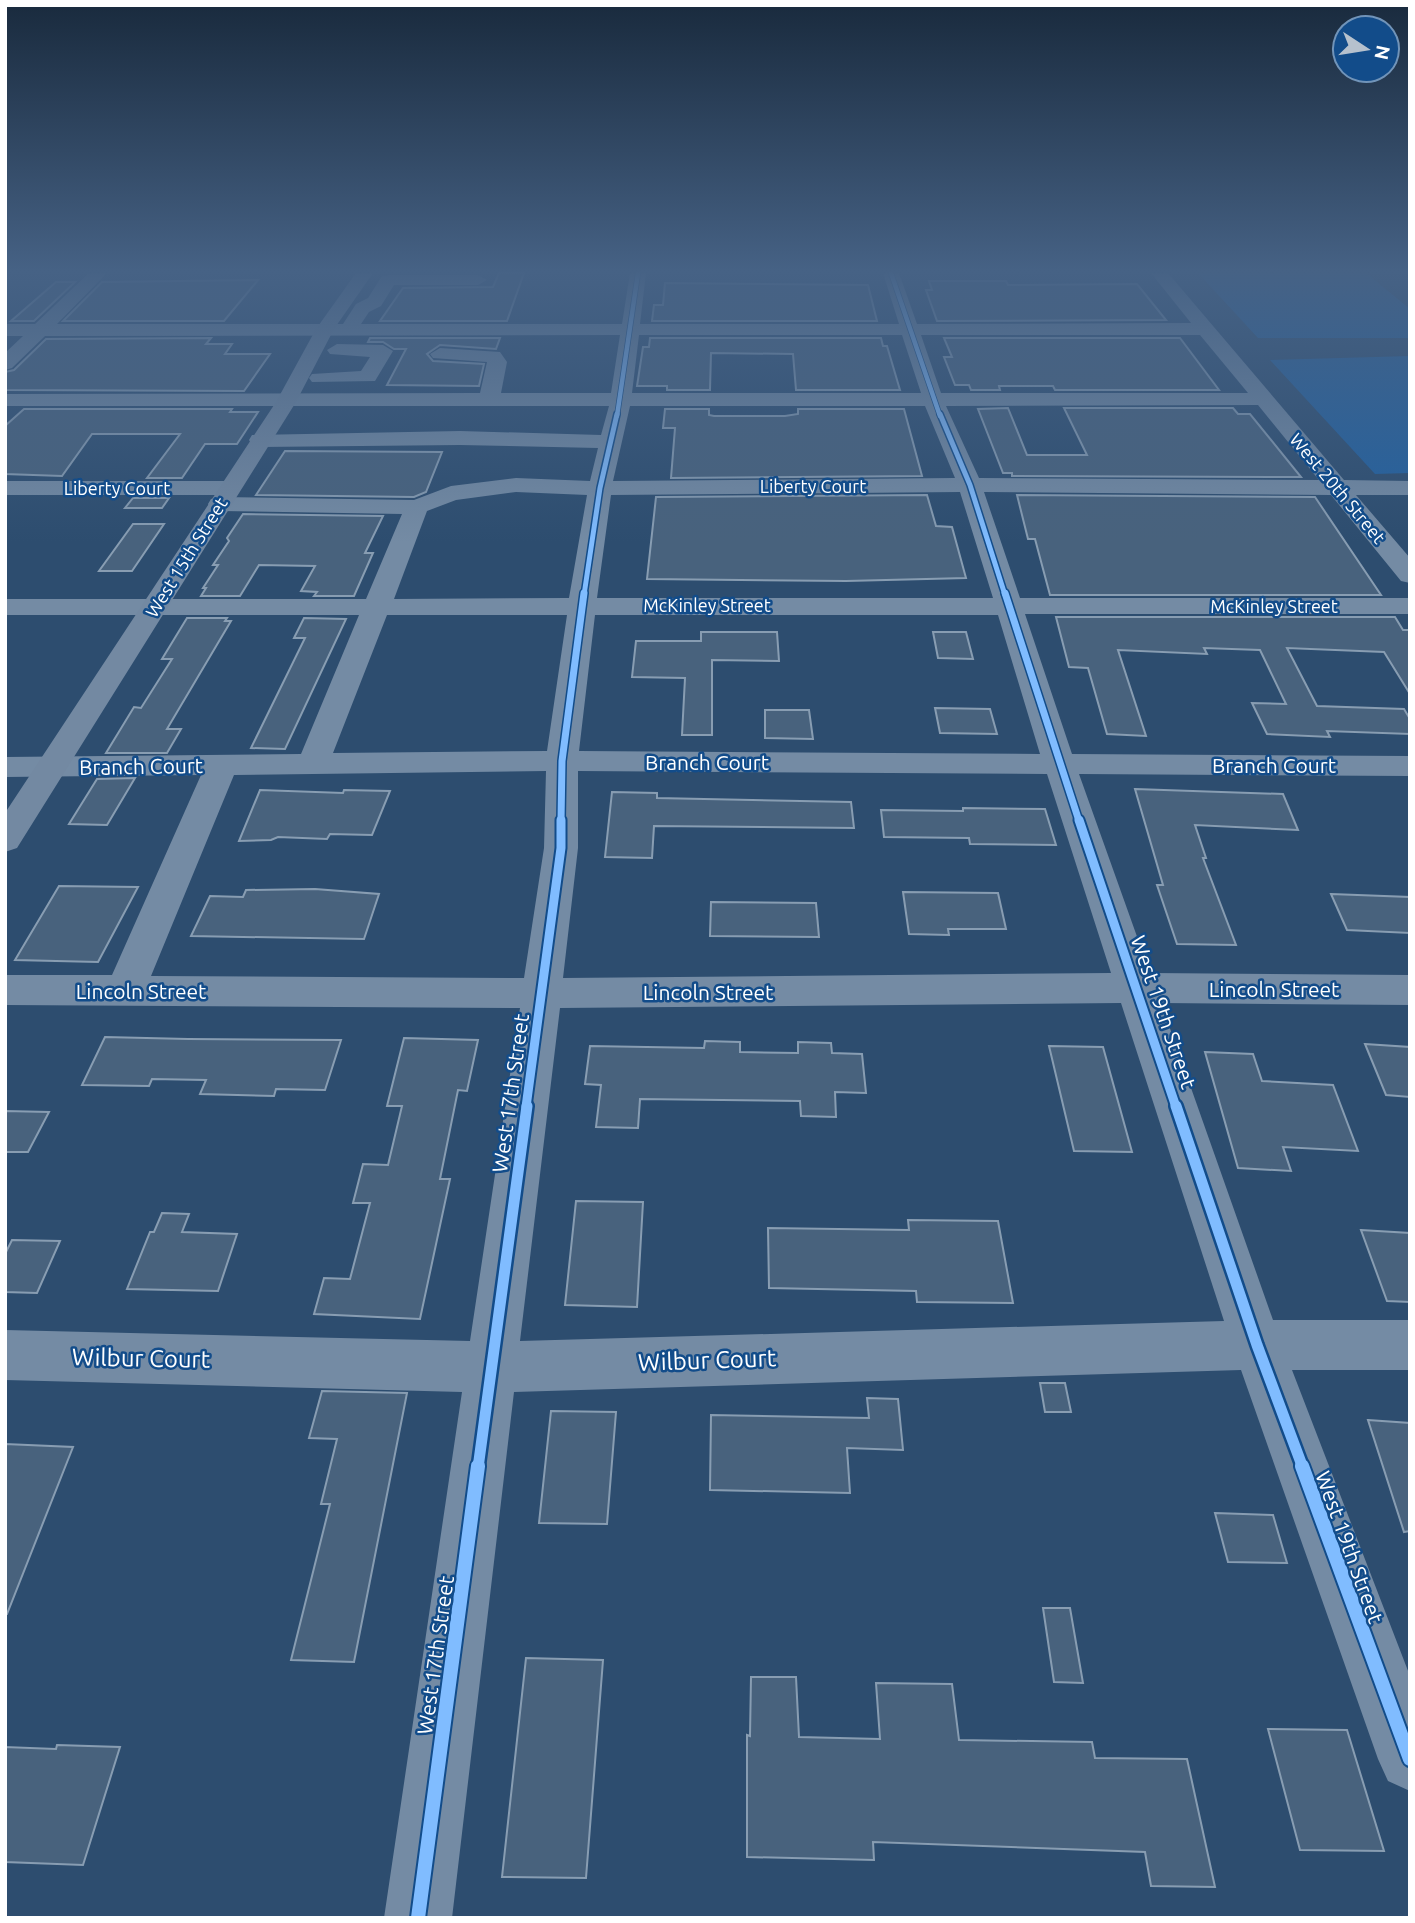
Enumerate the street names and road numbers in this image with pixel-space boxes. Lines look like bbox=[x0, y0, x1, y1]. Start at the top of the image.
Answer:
street label: West 20th Street bbox=[1286, 429, 1390, 547]
street label: Liberty Court bbox=[760, 476, 866, 496]
street label: Liberty Court bbox=[64, 478, 170, 498]
street label: West 15th Street bbox=[141, 493, 231, 621]
street label: McKinley Street bbox=[643, 595, 771, 615]
street label: McKinley Street bbox=[1210, 596, 1338, 616]
street label: Branch Court bbox=[645, 750, 769, 774]
street label: Branch Court bbox=[79, 753, 203, 779]
street label: Branch Court bbox=[1212, 753, 1336, 777]
street label: West 19th Street bbox=[1127, 932, 1201, 1092]
street label: Lincoln Street bbox=[1209, 977, 1339, 1001]
street label: Lincoln Street bbox=[76, 979, 206, 1003]
street label: Lincoln Street bbox=[643, 980, 773, 1004]
street label: West 17th Street bbox=[487, 1012, 533, 1174]
street label: Wilbur Court bbox=[72, 1343, 211, 1373]
street label: Wilbur Court bbox=[638, 1344, 777, 1376]
street label: West 19th Street bbox=[1311, 1468, 1389, 1626]
street label: West 17th Street bbox=[412, 1574, 458, 1736]

